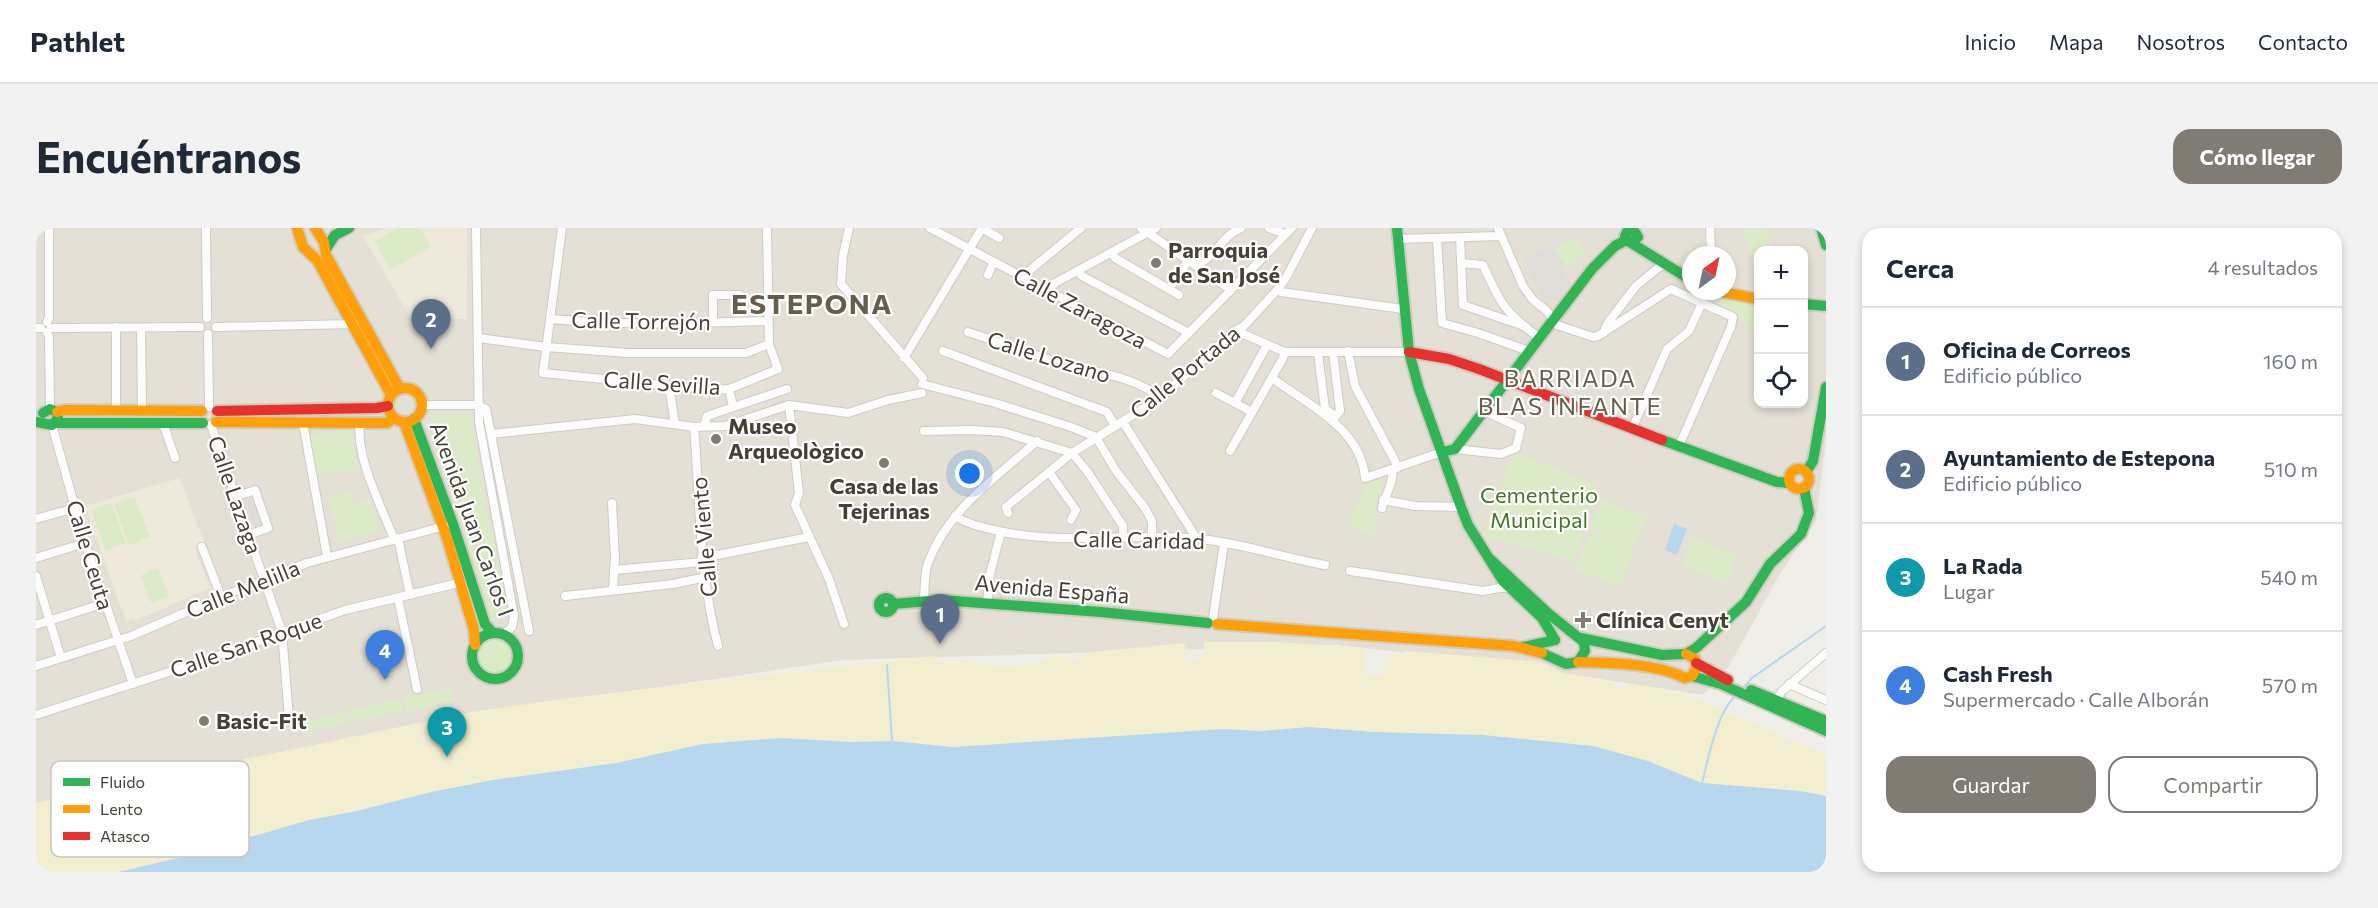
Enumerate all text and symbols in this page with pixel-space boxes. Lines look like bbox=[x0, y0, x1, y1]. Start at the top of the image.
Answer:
text: Pathlet bbox=[30, 24, 125, 58]
text: Inicio bbox=[1964, 29, 2016, 54]
text: Mapa bbox=[2049, 29, 2103, 54]
text: Nosotros bbox=[2136, 29, 2225, 54]
text: Contacto bbox=[2258, 29, 2348, 54]
button: Cómo llegar bbox=[2173, 129, 2342, 184]
text: Encuéntranos bbox=[36, 130, 301, 182]
place label: Parroquia de San José bbox=[1168, 236, 1280, 288]
north arrow bbox=[1682, 246, 1736, 300]
map controls bbox=[1754, 246, 1808, 408]
button: + bbox=[1754, 246, 1808, 300]
text: Cerca bbox=[1886, 252, 1954, 283]
text: 4 resultados bbox=[2208, 255, 2318, 279]
marker: Parroquia de San José bbox=[1149, 256, 1163, 270]
street label: Calle Zaragoza bbox=[1009, 261, 1152, 354]
district label: ESTEPONA bbox=[731, 286, 893, 320]
pin: 2 bbox=[412, 300, 450, 349]
button: − bbox=[1754, 300, 1808, 354]
street label: Calle Torrejón bbox=[571, 306, 711, 335]
street label: Calle Portada bbox=[1124, 319, 1245, 424]
street label: Calle Lozano bbox=[984, 325, 1114, 388]
text: Oficina de Correos bbox=[1943, 336, 2131, 363]
text: 1 bbox=[1901, 349, 1910, 373]
text: 160 m bbox=[2263, 349, 2318, 373]
button: locate bbox=[1754, 354, 1808, 408]
district label: BARRIADA BLAS INFANTE bbox=[1478, 363, 1662, 420]
text: Edificio público bbox=[1943, 363, 2082, 387]
street label: Calle Sevilla bbox=[603, 365, 722, 400]
place label: Museo Arqueològico bbox=[728, 412, 864, 464]
street label: Avenida Juan Carlos I bbox=[425, 418, 520, 620]
street label: Calle Lazaga bbox=[203, 432, 268, 558]
marker: Museo Arqueològico bbox=[709, 432, 723, 446]
text: Ayuntamiento de Estepona bbox=[1943, 444, 2215, 471]
marker: Casa de las Tejerinas bbox=[877, 456, 891, 470]
text: 2 bbox=[1900, 457, 1911, 481]
text: 510 m bbox=[2264, 457, 2318, 481]
your location bbox=[955, 459, 984, 488]
text: Edificio público bbox=[1943, 471, 2082, 495]
place label: Casa de las Tejerinas bbox=[829, 472, 939, 524]
street label: Calle Viento bbox=[685, 476, 722, 598]
park label: Cementerio Municipal bbox=[1480, 481, 1598, 533]
street label: Calle Ceuta bbox=[61, 497, 120, 613]
street label: Calle Caridad bbox=[1073, 525, 1205, 554]
text: La Rada bbox=[1943, 552, 2023, 579]
street label: Calle Melilla bbox=[182, 554, 304, 624]
text: 3 bbox=[1900, 565, 1911, 589]
text: 540 m bbox=[2260, 565, 2318, 589]
street label: Avenida España bbox=[974, 568, 1131, 609]
text: Lugar bbox=[1943, 579, 1995, 603]
pin: 1 bbox=[920, 594, 960, 644]
street label: Calle San Roque bbox=[166, 606, 325, 683]
place label: Clínica Cenyt bbox=[1596, 606, 1729, 633]
marker: Clínica Cenyt bbox=[1574, 611, 1592, 629]
pin: 4 bbox=[366, 630, 404, 680]
text: Cash Fresh bbox=[1943, 660, 2053, 687]
text: 4 bbox=[1899, 673, 1912, 697]
text: 570 m bbox=[2262, 673, 2318, 697]
text: Supermercado · Calle Alborán bbox=[1943, 687, 2209, 711]
place label: Basic-Fit bbox=[216, 707, 307, 734]
pin: 3 bbox=[428, 708, 466, 757]
marker: Basic-Fit bbox=[197, 714, 211, 728]
button: Guardar bbox=[1886, 756, 2096, 813]
button: Compartir bbox=[2108, 756, 2318, 813]
legend bbox=[51, 761, 249, 857]
text: Fluido bbox=[100, 772, 145, 791]
text: Lento bbox=[100, 799, 143, 818]
text: Atasco bbox=[100, 826, 150, 845]

